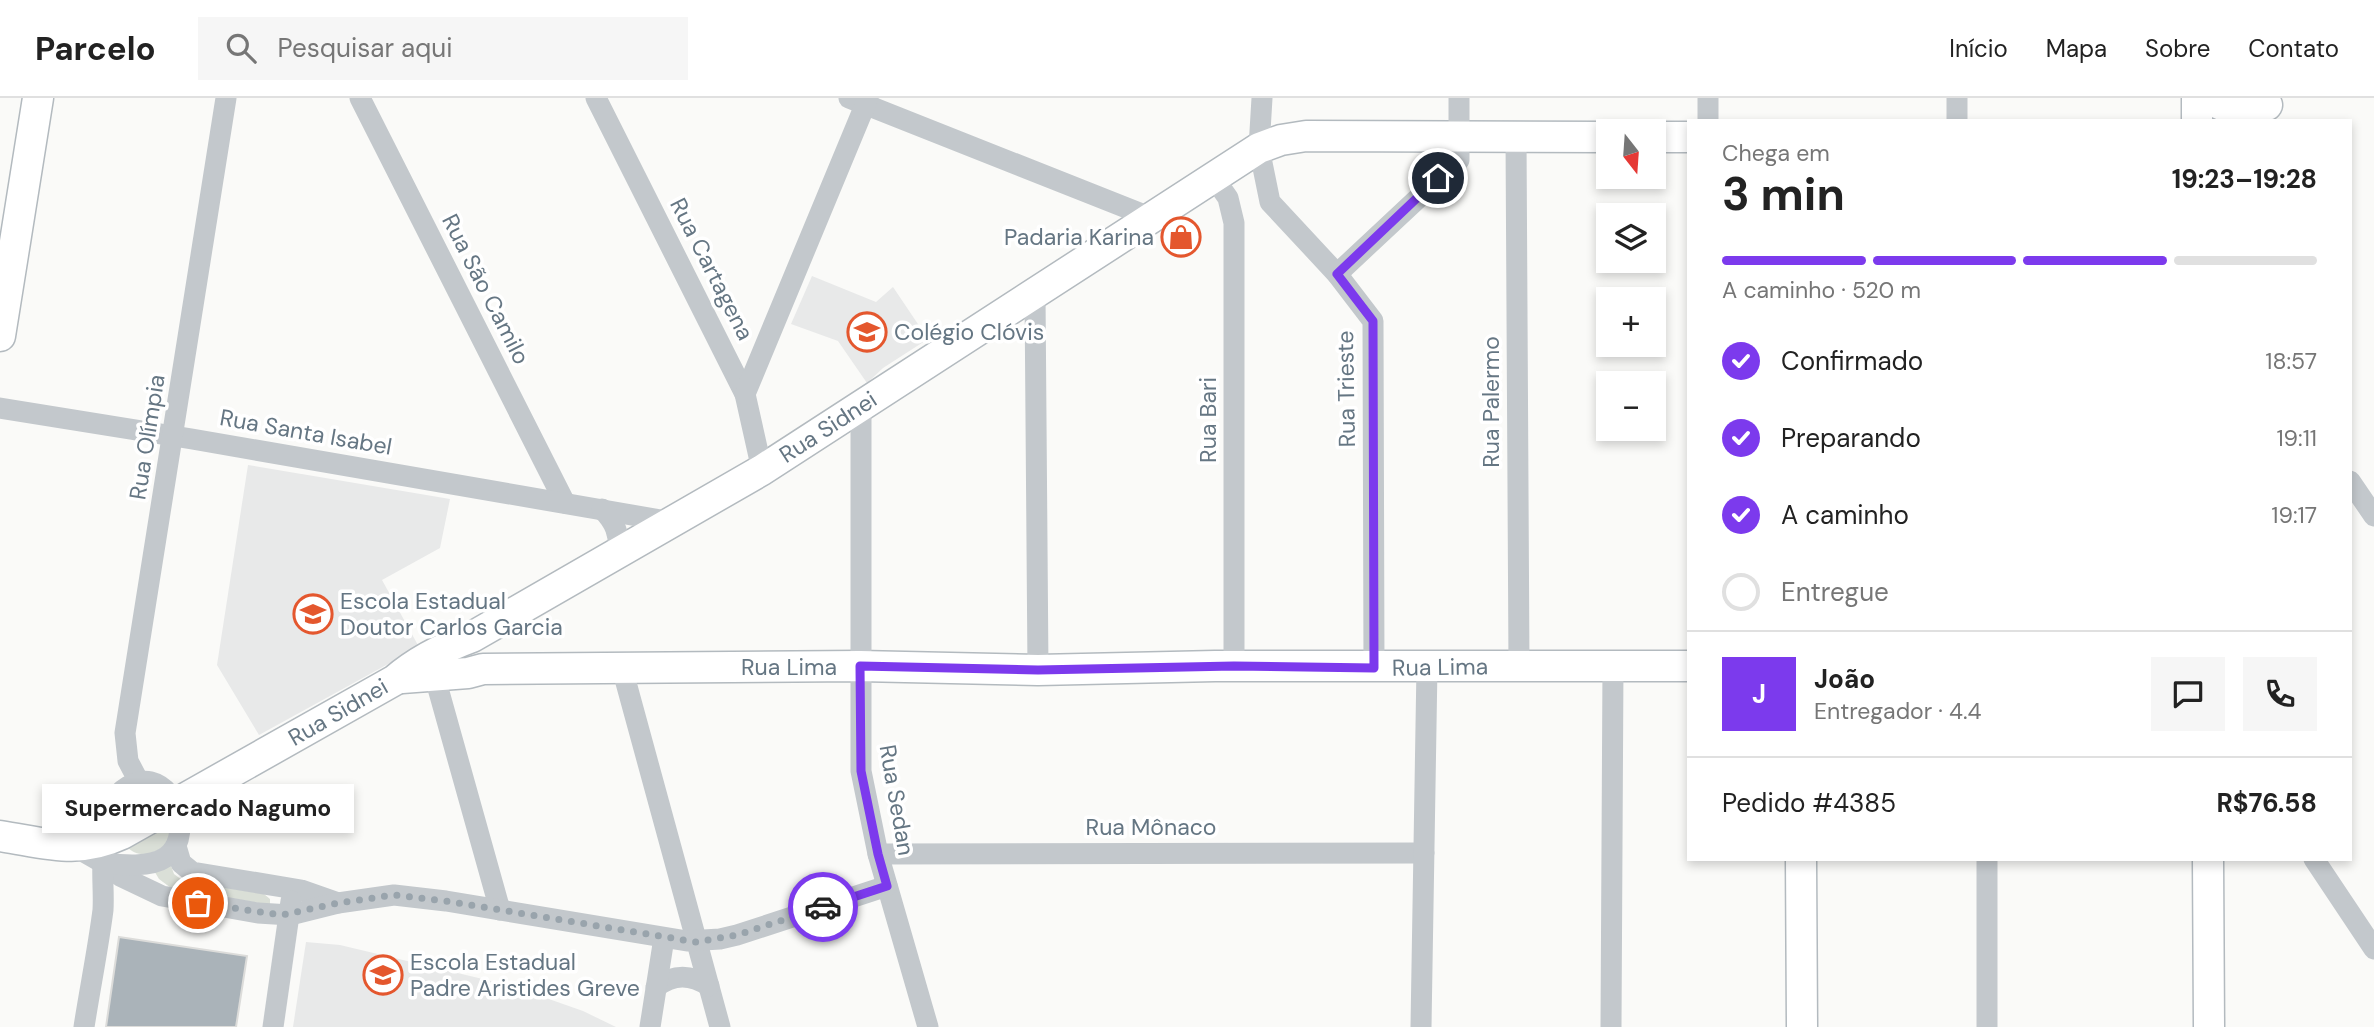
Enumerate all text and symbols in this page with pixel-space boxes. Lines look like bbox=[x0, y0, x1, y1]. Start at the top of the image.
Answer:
search box bbox=[198, 17, 688, 80]
text: Parcelo bbox=[35, 27, 156, 70]
icon: search bbox=[222, 29, 260, 67]
text: Pesquisar aqui bbox=[278, 31, 453, 65]
text: Início bbox=[1949, 33, 2008, 64]
text: Mapa bbox=[2046, 33, 2107, 64]
text: Sobre bbox=[2145, 33, 2210, 64]
text: Contato bbox=[2248, 33, 2339, 64]
north arrow bbox=[1596, 119, 1666, 189]
map controls bbox=[1596, 119, 1666, 441]
text: Chega em bbox=[1722, 138, 1830, 168]
pin bbox=[1408, 148, 1468, 208]
icon: home bbox=[1419, 159, 1457, 197]
text: 19:23–19:28 bbox=[2172, 162, 2317, 196]
text: 3 min bbox=[1722, 164, 1845, 224]
street label: Rua Cartagena bbox=[663, 193, 761, 345]
button: layers bbox=[1596, 203, 1666, 273]
street label: Rua São Camilo bbox=[435, 209, 537, 369]
shop icon: Padaria Karina bbox=[1160, 216, 1202, 258]
place label: Padaria Karina bbox=[1004, 222, 1154, 252]
text: A caminho · 520 m bbox=[1722, 275, 1921, 305]
button: + bbox=[1596, 287, 1666, 357]
school or university icon: Colégio Clóvis bbox=[846, 311, 888, 353]
place label: Colégio Clóvis bbox=[894, 317, 1044, 347]
street label: Rua Trieste bbox=[1330, 330, 1362, 448]
street label: Rua Palermo bbox=[1476, 336, 1506, 468]
icon: check bbox=[1722, 342, 1760, 380]
text: Confirmado bbox=[1781, 344, 1923, 378]
text: 18:57 bbox=[2265, 346, 2317, 376]
button: − bbox=[1596, 371, 1666, 441]
street label: Rua Olímpia bbox=[122, 372, 172, 502]
street label: Rua Bari bbox=[1193, 377, 1223, 463]
street label: Rua Sidnei bbox=[773, 384, 883, 470]
street label: Rua Santa Isabel bbox=[218, 402, 394, 462]
icon: check bbox=[1722, 419, 1760, 457]
text: Preparando bbox=[1781, 421, 1921, 455]
text: 19:11 bbox=[2276, 423, 2317, 453]
icon: check bbox=[1722, 496, 1760, 534]
text: A caminho bbox=[1781, 498, 1909, 532]
text: 19:17 bbox=[2271, 500, 2317, 530]
text: Entregue bbox=[1781, 575, 1889, 609]
place label: Escola Estadual Doutor Carlos Garcia bbox=[340, 586, 563, 642]
school or university icon: Escola Estadual Doutor Carlos Garcia bbox=[292, 593, 334, 635]
street label: Rua Lima bbox=[1392, 651, 1488, 683]
street label: Rua Lima bbox=[741, 652, 837, 682]
button: chat bbox=[2151, 657, 2225, 731]
button: phone bbox=[2243, 657, 2317, 731]
text: João bbox=[1814, 662, 1875, 696]
street label: Rua Sidnei bbox=[283, 671, 393, 753]
text: J bbox=[1752, 677, 1766, 711]
text: Entregador · 4.4 bbox=[1814, 696, 1981, 726]
street label: Rua Sedan bbox=[873, 742, 921, 858]
callout: Supermercado Nagumo bbox=[42, 784, 354, 833]
text: Pedido #4385 bbox=[1722, 786, 1896, 820]
text: R$76.58 bbox=[2216, 786, 2317, 820]
text: Supermercado Nagumo bbox=[65, 793, 331, 823]
street label: Rua Mônaco bbox=[1086, 812, 1216, 842]
courier bbox=[788, 872, 858, 942]
pin bbox=[168, 873, 228, 933]
icon: bag bbox=[179, 884, 217, 922]
icon: car bbox=[804, 888, 842, 926]
place label: Escola Estadual Padre Aristides Greve bbox=[410, 947, 640, 1003]
school or university icon: Escola Estadual Padre Aristides Greve bbox=[362, 954, 404, 996]

